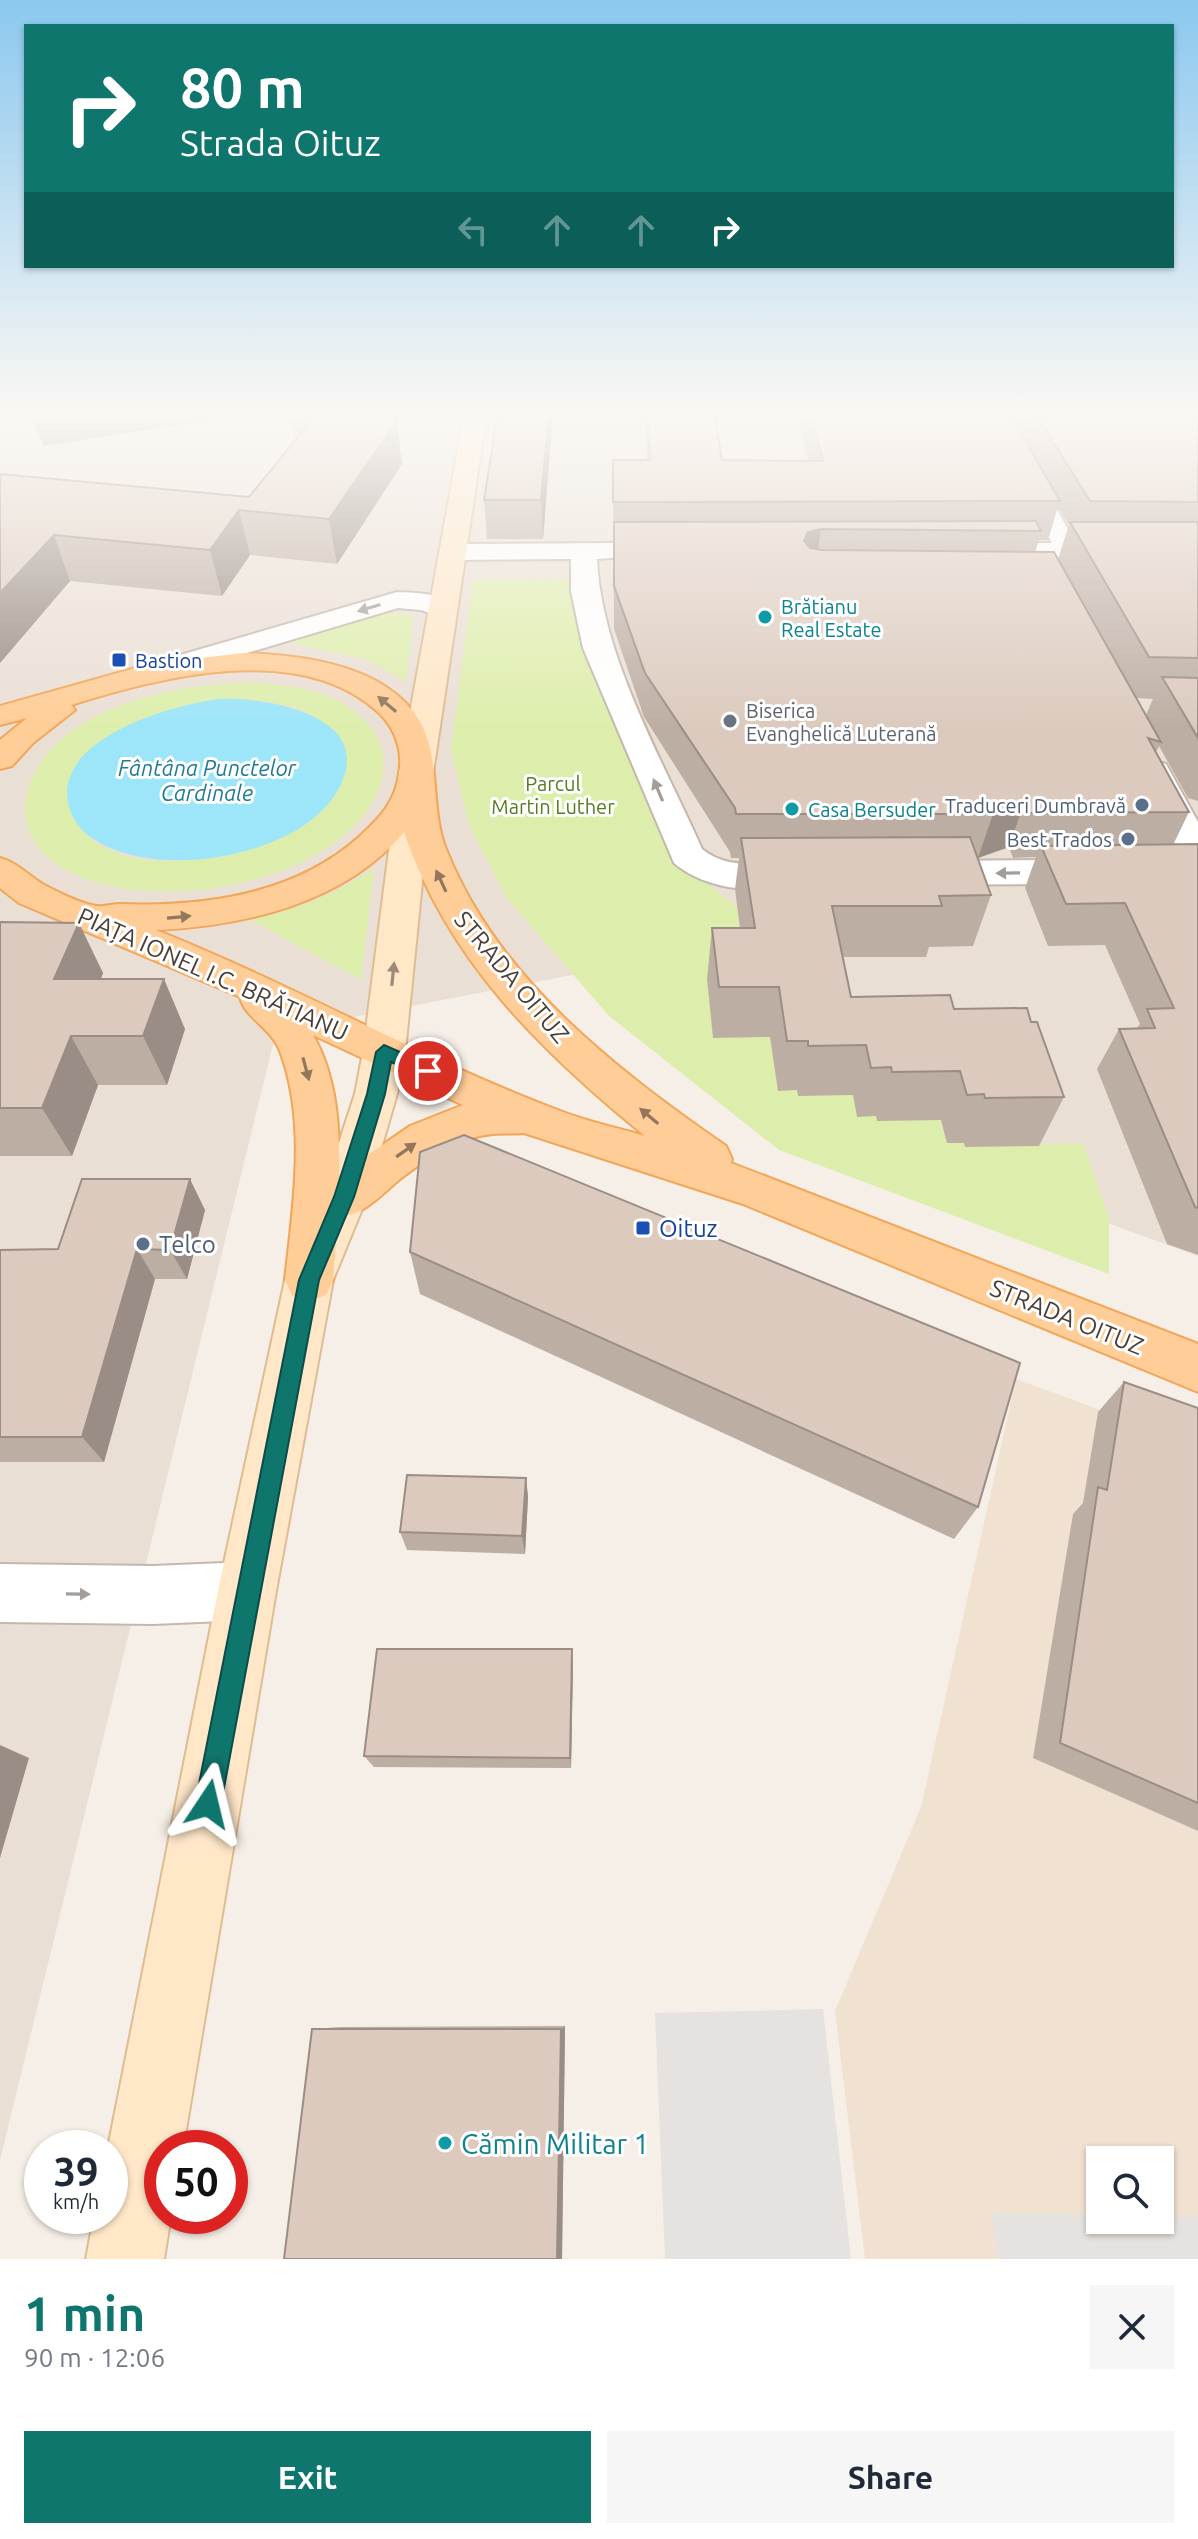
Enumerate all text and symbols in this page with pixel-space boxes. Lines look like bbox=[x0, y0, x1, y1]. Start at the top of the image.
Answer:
icon: right bbox=[48, 56, 152, 160]
text: 80 m bbox=[180, 56, 305, 119]
text: Strada Oituz bbox=[180, 122, 381, 163]
icon: left bbox=[451, 208, 495, 252]
icon: ahead bbox=[535, 208, 579, 252]
icon: ahead bbox=[619, 208, 663, 252]
icon: right bbox=[703, 208, 747, 252]
place label: Brătianu Real Estate bbox=[781, 595, 881, 641]
one-way arrow bbox=[356, 602, 380, 615]
marker: Brătianu Real Estate bbox=[756, 608, 774, 626]
place label: Bastion bbox=[135, 649, 203, 672]
marker: Bastion bbox=[110, 651, 128, 669]
one-way arrow bbox=[377, 696, 397, 713]
place label: Biserica Evanghelică Luterană bbox=[746, 699, 937, 745]
marker: Biserica Evanghelică Luterană bbox=[721, 712, 739, 730]
water label: Fântâna Punctelor Cardinale bbox=[118, 755, 297, 805]
park label: Parcul Martin Luther bbox=[491, 772, 615, 818]
one-way arrow bbox=[651, 779, 664, 802]
place label: Traduceri Dumbravă bbox=[945, 794, 1126, 817]
marker: Traduceri Dumbravă bbox=[1133, 796, 1151, 814]
place label: Casa Bersuder bbox=[808, 798, 936, 821]
marker: Casa Bersuder bbox=[783, 800, 801, 818]
place label: Best Trados bbox=[1007, 828, 1112, 851]
marker: Best Trados bbox=[1119, 830, 1137, 848]
one-way arrow bbox=[995, 866, 1020, 879]
one-way arrow bbox=[434, 870, 447, 893]
street label: PIAȚA IONEL I.C. BRĂTIANU bbox=[74, 902, 352, 1046]
street label: STRADA OITUZ bbox=[449, 906, 575, 1048]
one-way arrow bbox=[167, 910, 192, 923]
one-way arrow bbox=[387, 961, 400, 986]
pin bbox=[394, 1037, 462, 1105]
icon: arrive bbox=[406, 1049, 450, 1093]
one-way arrow bbox=[301, 1057, 313, 1082]
one-way arrow bbox=[639, 1108, 659, 1125]
one-way arrow bbox=[396, 1143, 417, 1158]
place label: Oituz bbox=[659, 1215, 718, 1242]
marker: Oituz bbox=[634, 1219, 652, 1237]
place label: Telco bbox=[159, 1231, 216, 1258]
marker: Telco bbox=[134, 1235, 152, 1253]
street label: STRADA OITUZ bbox=[986, 1274, 1148, 1360]
one-way arrow bbox=[66, 1588, 91, 1600]
position arrow bbox=[166, 1762, 250, 1846]
place label: Cămin Militar 1 bbox=[461, 2128, 649, 2159]
speed limit sign: 50 bbox=[144, 2130, 248, 2234]
marker: Cămin Militar 1 bbox=[436, 2134, 454, 2152]
map controls bbox=[1086, 2146, 1174, 2234]
button: search bbox=[1086, 2146, 1174, 2234]
text: 39 bbox=[53, 2149, 99, 2194]
text: km/h bbox=[53, 2190, 99, 2213]
button: close bbox=[1090, 2285, 1174, 2369]
text: 1 min bbox=[24, 2286, 145, 2340]
text: 90 m · 12:06 bbox=[24, 2343, 165, 2372]
button: Exit bbox=[24, 2431, 591, 2523]
button: Share bbox=[607, 2431, 1174, 2523]

